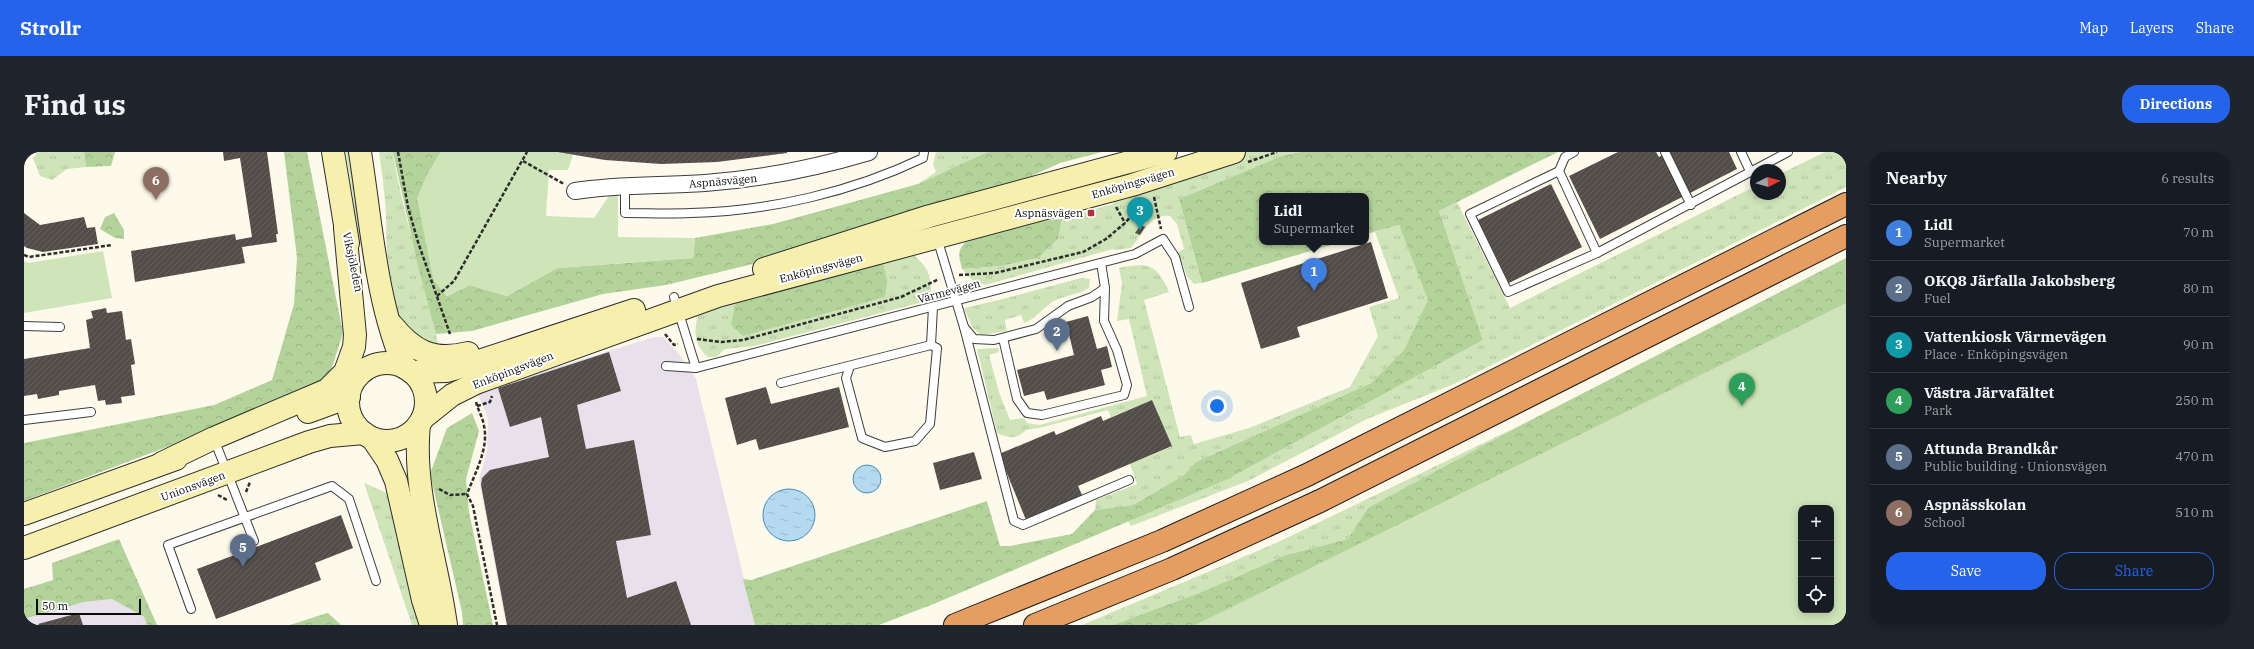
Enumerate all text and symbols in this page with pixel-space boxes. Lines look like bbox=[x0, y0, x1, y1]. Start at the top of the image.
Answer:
text: Strollr bbox=[20, 16, 81, 40]
text: Map bbox=[2080, 19, 2108, 37]
text: Layers bbox=[2130, 19, 2174, 37]
text: Share bbox=[2196, 19, 2234, 37]
button: Directions bbox=[2122, 85, 2230, 123]
text: Find us bbox=[24, 86, 126, 123]
street label: Enköpingsvägen bbox=[1090, 164, 1176, 202]
north arrow bbox=[1750, 164, 1786, 200]
pin: 6 bbox=[143, 167, 169, 200]
text: Nearby bbox=[1886, 167, 1947, 189]
text: 6 results bbox=[2161, 170, 2214, 187]
street label: Aspnäsvägen bbox=[688, 171, 758, 191]
popup bbox=[1259, 193, 1369, 245]
pin: 3 bbox=[1127, 197, 1153, 230]
text: Lidl bbox=[1274, 201, 1302, 220]
place label: Aspnäsvägen bbox=[1015, 206, 1083, 220]
marker: Aspnäsvägen bbox=[1086, 208, 1096, 218]
text: Lidl bbox=[1924, 215, 1953, 234]
text: Supermarket bbox=[1274, 220, 1354, 237]
text: 1 bbox=[1895, 224, 1903, 241]
text: 70 m bbox=[2183, 224, 2214, 241]
street label: Viksjöleden bbox=[340, 231, 366, 293]
text: Supermarket bbox=[1924, 234, 2005, 251]
street label: Enköpingsvägen bbox=[778, 250, 864, 286]
pin: 1 bbox=[1301, 258, 1327, 291]
text: OKQ8 Järfalla Jakobsberg bbox=[1924, 271, 2115, 290]
street label: Värmevägen bbox=[916, 276, 982, 306]
text: 2 bbox=[1895, 280, 1903, 297]
text: 80 m bbox=[2183, 280, 2214, 297]
text: Fuel bbox=[1924, 290, 1951, 307]
pin: 2 bbox=[1044, 318, 1070, 351]
text: Vattenkiosk Värmevägen bbox=[1924, 327, 2107, 346]
text: 3 bbox=[1895, 336, 1903, 353]
text: 90 m bbox=[2183, 336, 2214, 353]
text: Place · Enköpingsvägen bbox=[1924, 346, 2068, 363]
street label: Enköpingsvägen bbox=[471, 348, 555, 392]
pin: 4 bbox=[1729, 373, 1755, 406]
text: Västra Järvafältet bbox=[1924, 383, 2054, 402]
text: 4 bbox=[1895, 392, 1903, 409]
text: 250 m bbox=[2175, 392, 2214, 409]
your location bbox=[1207, 396, 1227, 416]
text: Park bbox=[1924, 402, 1952, 419]
text: Attunda Brandkår bbox=[1924, 439, 2058, 458]
text: 5 bbox=[1895, 448, 1903, 465]
text: 470 m bbox=[2175, 448, 2214, 465]
text: Public building · Unionsvägen bbox=[1924, 458, 2107, 475]
street label: Unionsvägen bbox=[159, 468, 227, 504]
text: Aspnässkolan bbox=[1924, 495, 2026, 514]
text: 6 bbox=[1895, 504, 1903, 521]
text: 510 m bbox=[2175, 504, 2214, 521]
map controls bbox=[1798, 505, 1834, 613]
button: + bbox=[1798, 505, 1834, 541]
text: School bbox=[1924, 514, 1965, 531]
pin: 5 bbox=[230, 534, 256, 567]
button: − bbox=[1798, 541, 1834, 577]
button: Save bbox=[1886, 552, 2046, 590]
button: Share bbox=[2054, 552, 2214, 590]
button: locate bbox=[1798, 577, 1834, 613]
scale bar bbox=[36, 597, 141, 616]
text: 50 m bbox=[42, 599, 68, 613]

